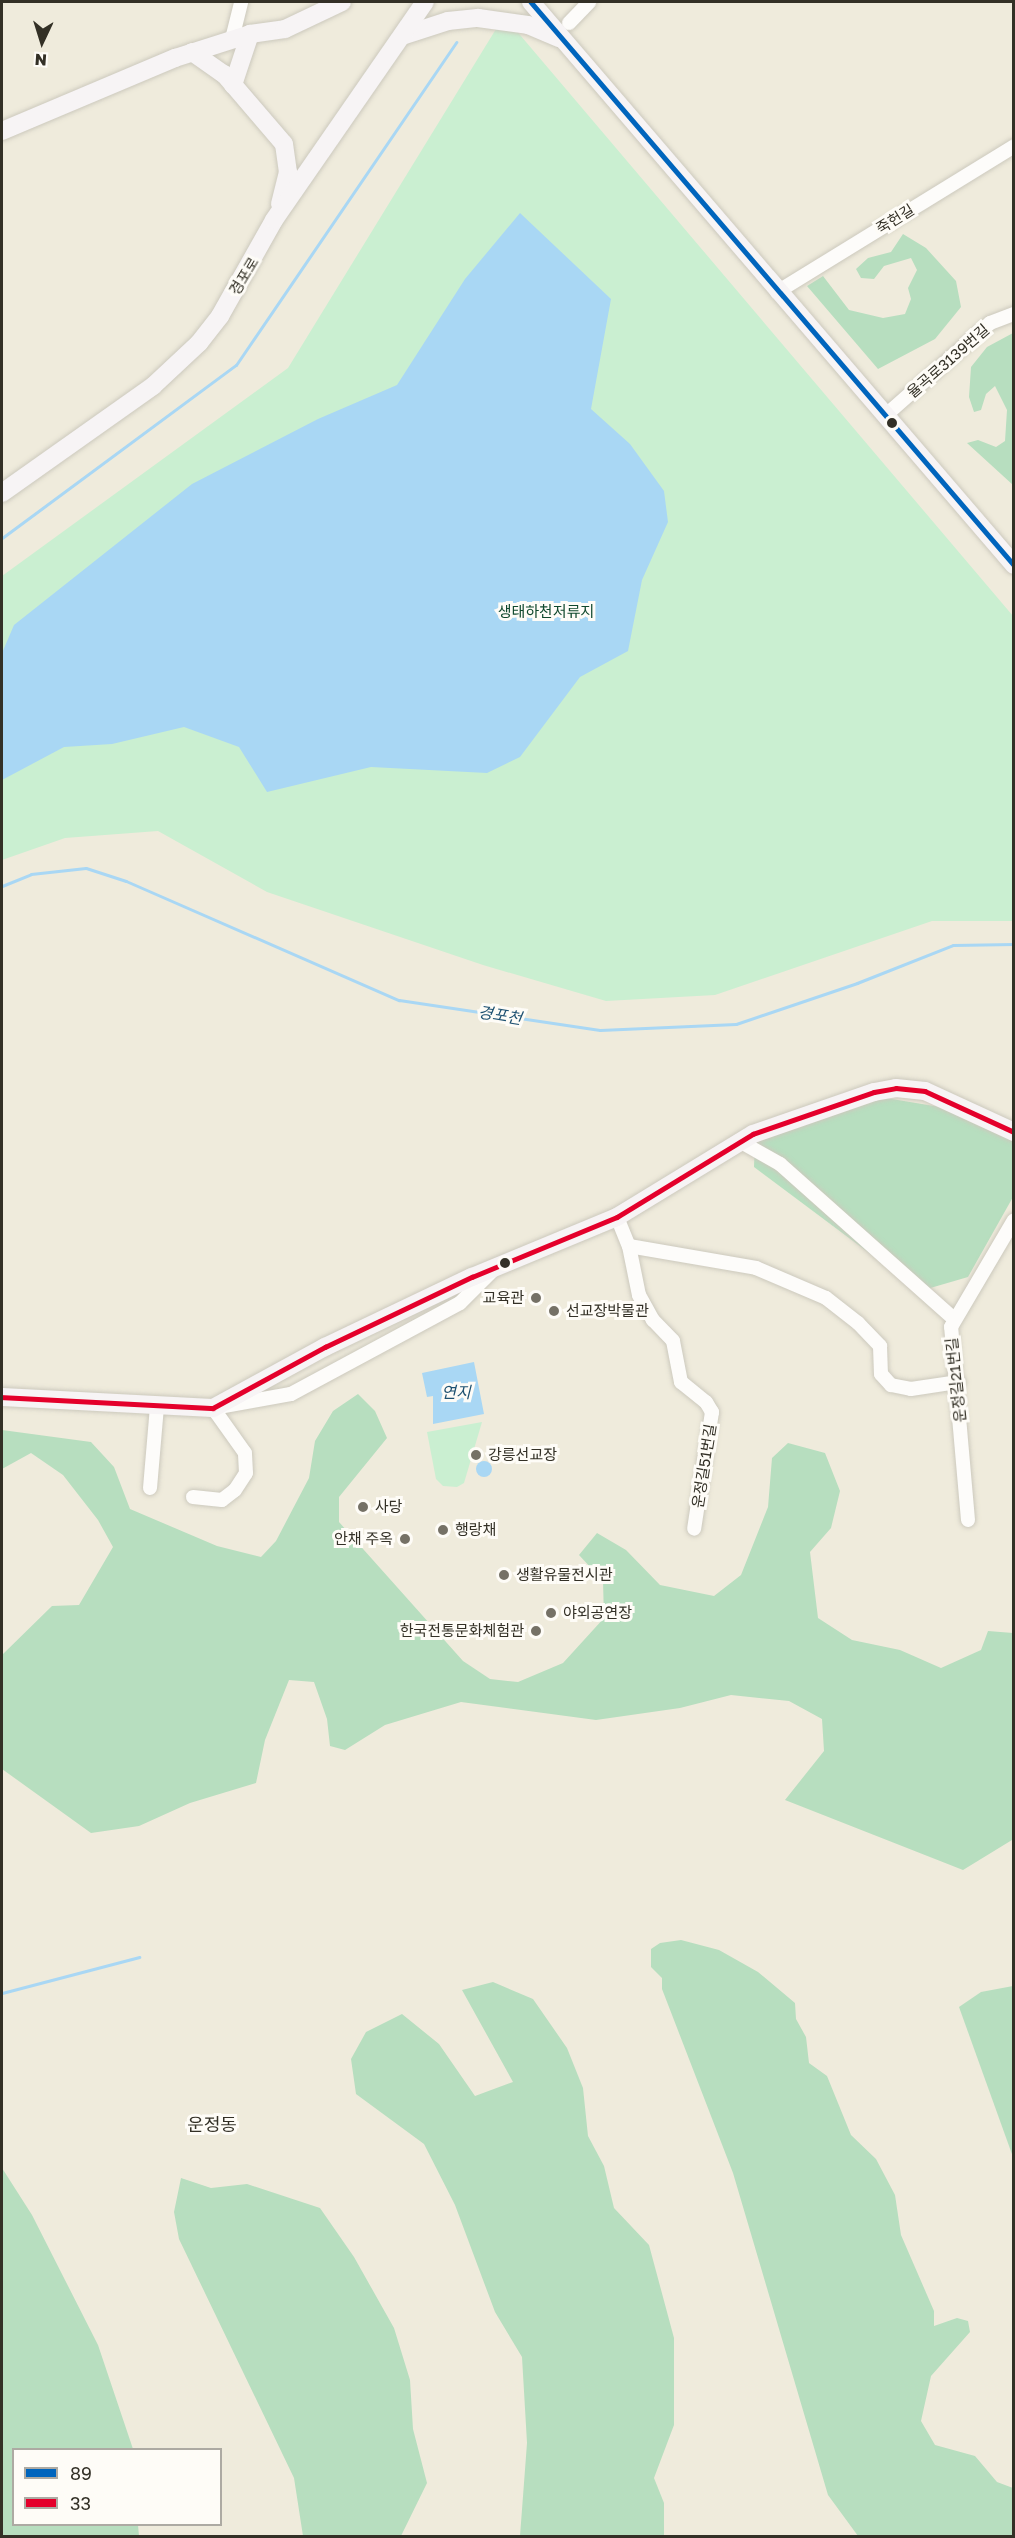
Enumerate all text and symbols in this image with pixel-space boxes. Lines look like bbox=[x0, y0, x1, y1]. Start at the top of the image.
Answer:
north arrow bbox=[12, 12, 72, 72]
text: N bbox=[34, 50, 48, 70]
street label: 죽헌길 bbox=[873, 200, 917, 238]
street label: 경포로 bbox=[226, 254, 262, 298]
street label: 율곡로3139번길 bbox=[903, 320, 993, 402]
unlabelled marker bbox=[886, 417, 898, 429]
park label: 생태하천저류지 bbox=[498, 603, 594, 621]
water label: 경포천 bbox=[477, 1002, 523, 1028]
unlabelled marker bbox=[499, 1257, 511, 1269]
place label: 교육관 bbox=[483, 1289, 524, 1307]
marker: 교육관 bbox=[529, 1291, 543, 1305]
place label: 선교장박물관 bbox=[566, 1302, 649, 1320]
marker: 선교장박물관 bbox=[547, 1304, 561, 1318]
street label: 운정길21번길 bbox=[943, 1337, 969, 1423]
water label: 연지 bbox=[441, 1382, 471, 1402]
street label: 운정길51번길 bbox=[688, 1423, 720, 1509]
place label: 강릉선교장 bbox=[488, 1446, 557, 1464]
marker: 강릉선교장 bbox=[469, 1448, 483, 1462]
place label: 사당 bbox=[375, 1498, 403, 1516]
marker: 사당 bbox=[356, 1500, 370, 1514]
place label: 행랑채 bbox=[455, 1521, 496, 1539]
marker: 행랑채 bbox=[436, 1523, 450, 1537]
place label: 안채 주옥 bbox=[334, 1530, 393, 1548]
marker: 안채 주옥 bbox=[398, 1532, 412, 1546]
place label: 생활유물전시관 bbox=[516, 1566, 613, 1584]
marker: 생활유물전시관 bbox=[497, 1568, 511, 1582]
place label: 야외공연장 bbox=[563, 1604, 632, 1622]
marker: 야외공연장 bbox=[544, 1606, 558, 1620]
place label: 한국전통문화체험관 bbox=[400, 1622, 524, 1640]
marker: 한국전통문화체험관 bbox=[529, 1624, 543, 1638]
district label: 운정동 bbox=[187, 2113, 237, 2135]
legend bbox=[12, 2448, 222, 2526]
text: 89 bbox=[70, 2462, 92, 2484]
text: 33 bbox=[70, 2492, 91, 2514]

